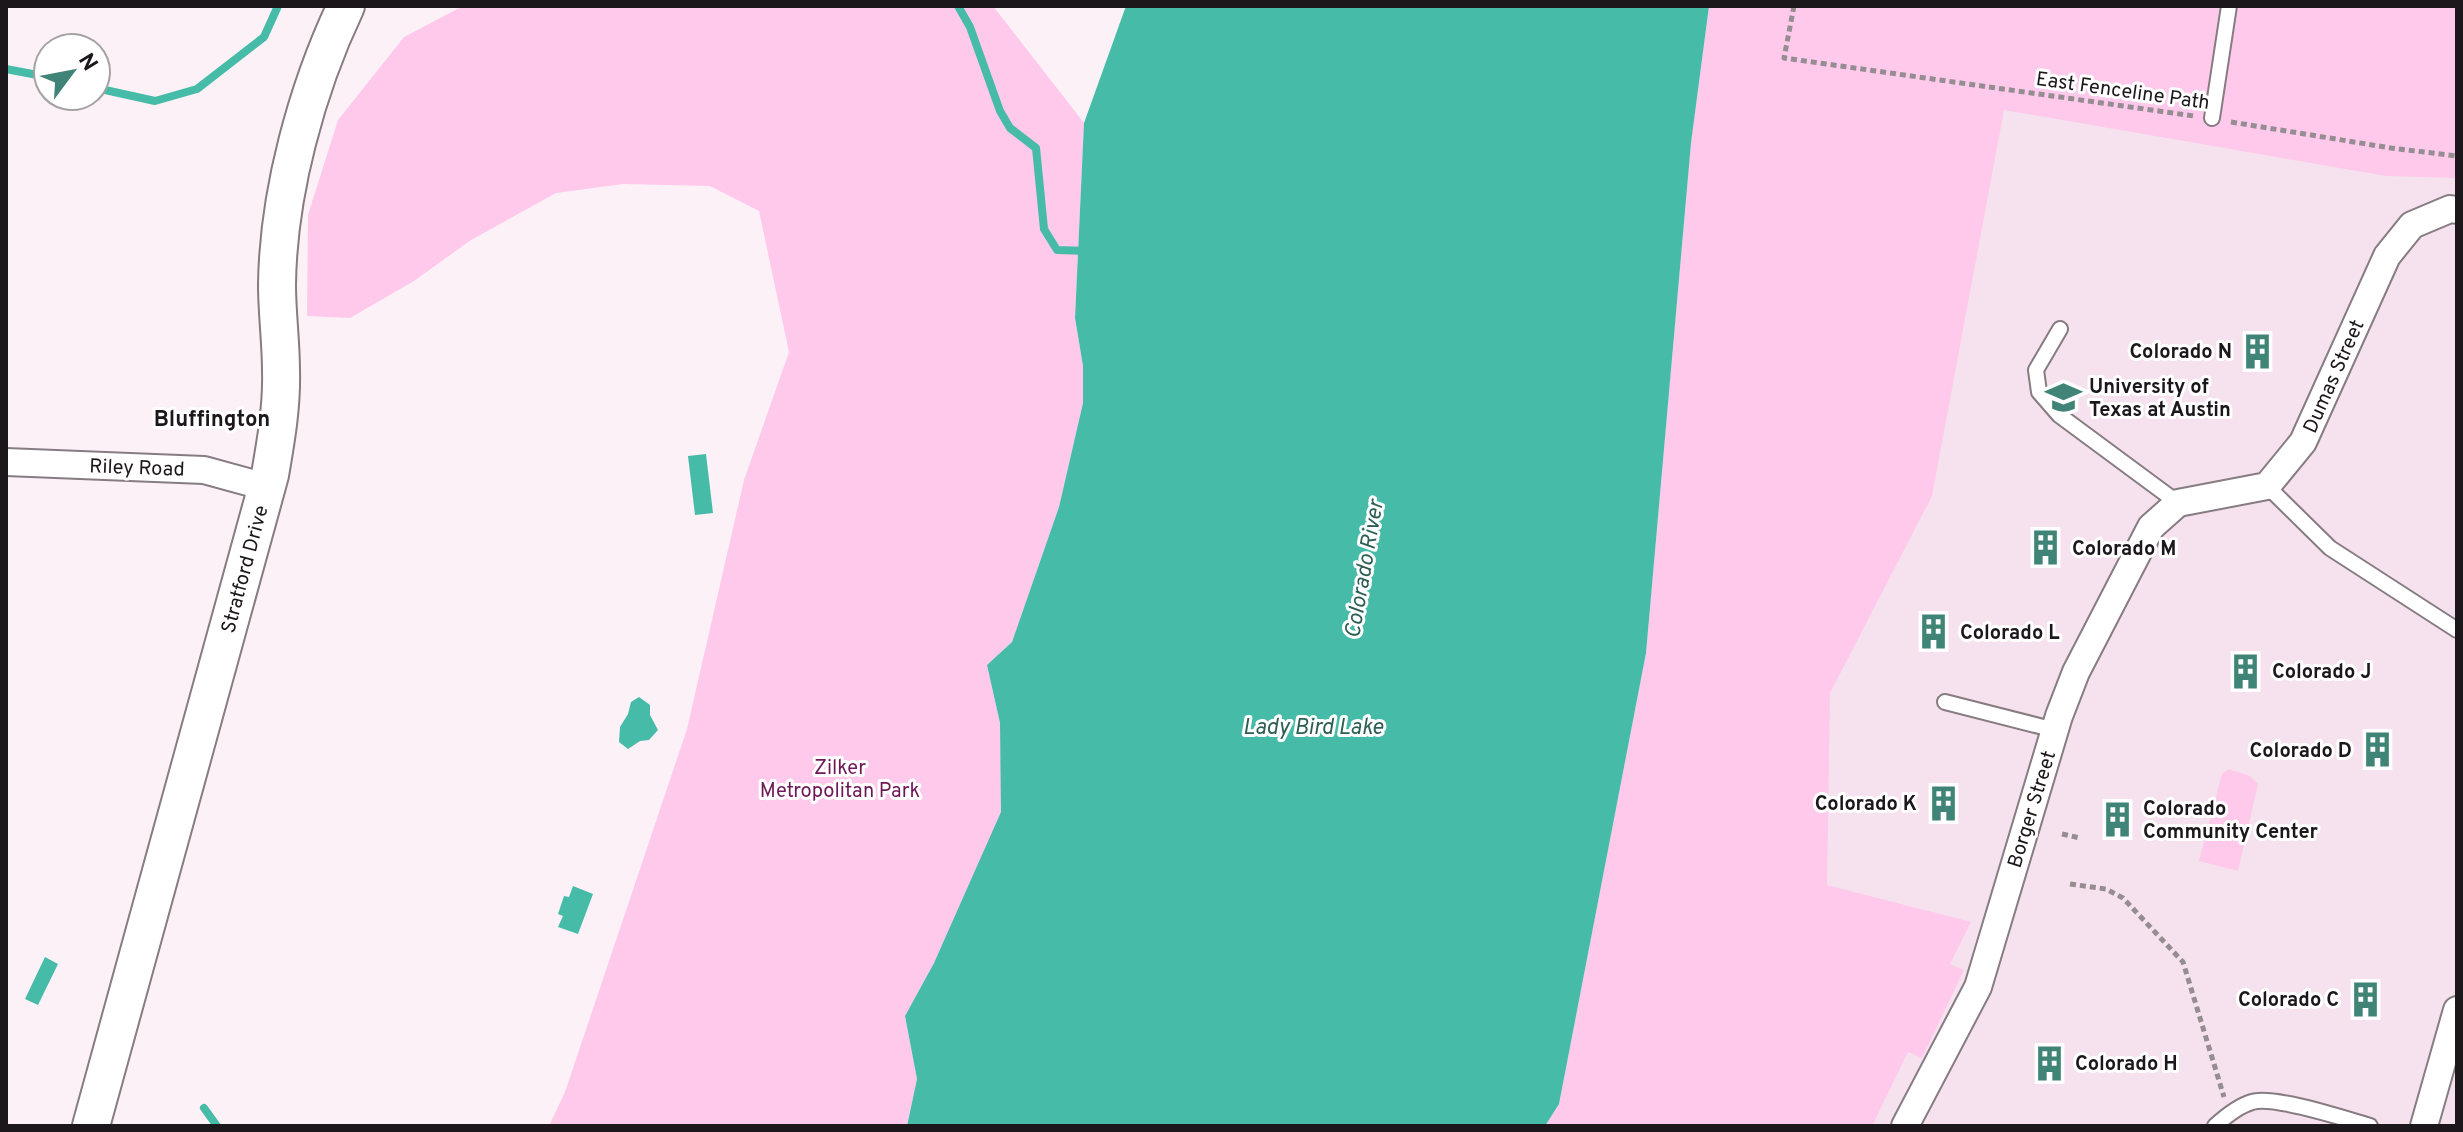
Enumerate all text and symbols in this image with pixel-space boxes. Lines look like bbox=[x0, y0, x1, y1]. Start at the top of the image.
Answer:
north arrow bbox=[32, 32, 112, 112]
text: N bbox=[71, 49, 102, 77]
street label: East Fenceline Path bbox=[2034, 67, 2211, 117]
street label: Dumas Street bbox=[2298, 316, 2371, 438]
building icon: Colorado N bbox=[2239, 332, 2277, 370]
place label: Colorado N bbox=[2129, 340, 2232, 366]
place label: University of Texas at Austin bbox=[2089, 375, 2231, 424]
school or university icon: University of Texas at Austin bbox=[2044, 379, 2082, 417]
district label: Bluffington bbox=[154, 407, 270, 434]
street label: Riley Road bbox=[89, 454, 185, 484]
water label: Colorado River bbox=[1340, 497, 1391, 641]
street label: Stratford Drive bbox=[216, 503, 275, 636]
building icon: Colorado M bbox=[2027, 529, 2065, 567]
place label: Colorado M bbox=[2072, 537, 2176, 563]
building icon: Colorado L bbox=[1915, 613, 1953, 651]
place label: Colorado L bbox=[1960, 621, 2060, 647]
building icon: Colorado J bbox=[2227, 652, 2265, 690]
place label: Colorado J bbox=[2272, 660, 2371, 686]
water label: Lady Bird Lake bbox=[1243, 715, 1384, 742]
building icon: Colorado D bbox=[2359, 731, 2397, 769]
place label: Colorado D bbox=[2250, 739, 2352, 765]
street label: Borger Street bbox=[2003, 748, 2063, 871]
park label: Zilker Metropolitan Park bbox=[760, 756, 920, 805]
building icon: Colorado K bbox=[1924, 784, 1962, 822]
place label: Colorado K bbox=[1815, 792, 1917, 818]
place label: Colorado Community Center bbox=[2143, 797, 2319, 846]
building icon: Colorado Community Center bbox=[2098, 801, 2136, 839]
building icon: Colorado C bbox=[2346, 980, 2384, 1018]
place label: Colorado C bbox=[2238, 988, 2339, 1014]
building icon: Colorado H bbox=[2030, 1044, 2068, 1082]
place label: Colorado H bbox=[2075, 1052, 2178, 1078]

